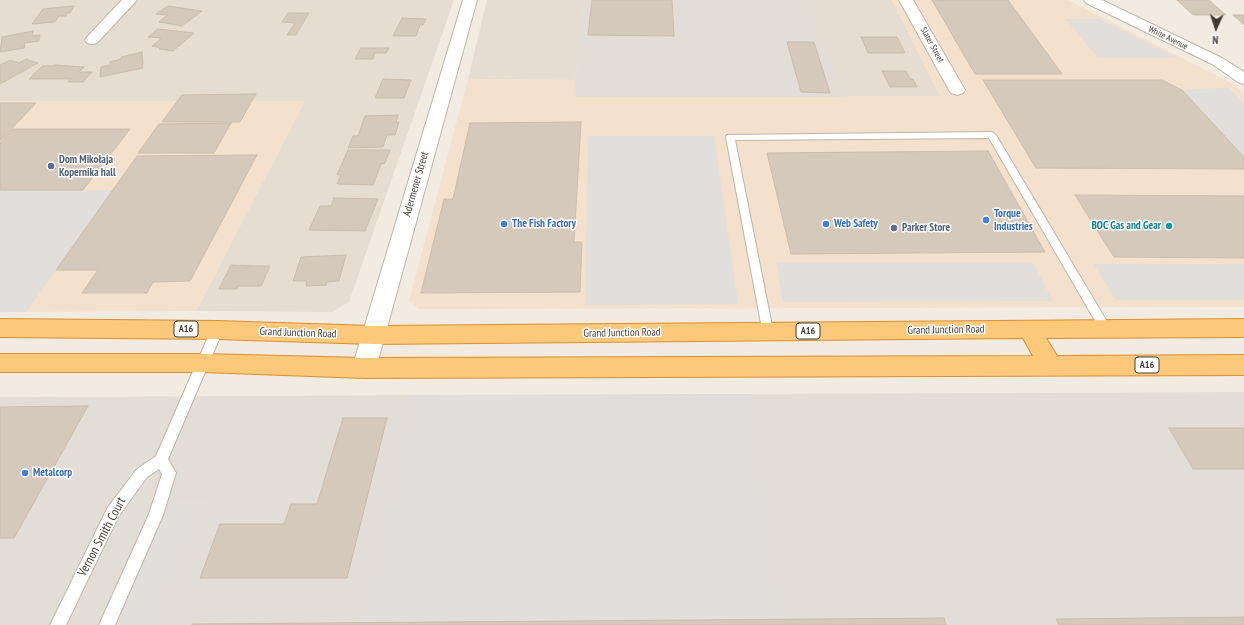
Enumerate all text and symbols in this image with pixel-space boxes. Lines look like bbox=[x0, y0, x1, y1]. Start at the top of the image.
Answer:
north arrow bbox=[1196, 8, 1236, 48]
street label: White Avenue bbox=[1146, 24, 1190, 52]
street label: Slater Street bbox=[918, 25, 946, 65]
text: N bbox=[1212, 33, 1219, 47]
street label: Adermener Street bbox=[400, 150, 432, 218]
place label: Dom Mikołaja Kopernika hall bbox=[59, 153, 116, 179]
marker: Dom Mikołaja Kopernika hall bbox=[46, 161, 56, 171]
place label: Torque Industries bbox=[994, 207, 1033, 233]
marker: Torque Industries bbox=[981, 215, 991, 225]
place label: The Fish Factory bbox=[512, 217, 576, 231]
place label: Web Safety bbox=[834, 217, 878, 231]
marker: The Fish Factory bbox=[499, 219, 509, 229]
marker: Web Safety bbox=[821, 219, 831, 229]
place label: BOC Gas and Gear bbox=[1091, 219, 1161, 233]
place label: Parker Store bbox=[902, 221, 950, 235]
marker: BOC Gas and Gear bbox=[1164, 221, 1174, 231]
marker: Parker Store bbox=[889, 223, 899, 233]
road number: A16 bbox=[174, 321, 198, 337]
road number: A16 bbox=[796, 323, 820, 339]
street label: Grand Junction Road bbox=[907, 323, 985, 337]
street label: Grand Junction Road bbox=[259, 325, 337, 341]
street label: Grand Junction Road bbox=[583, 326, 661, 340]
road number: A16 bbox=[1135, 357, 1159, 373]
place label: Metalcorp bbox=[33, 466, 72, 480]
marker: Metalcorp bbox=[20, 468, 30, 478]
street label: Vernon Smith Court bbox=[75, 495, 129, 579]

